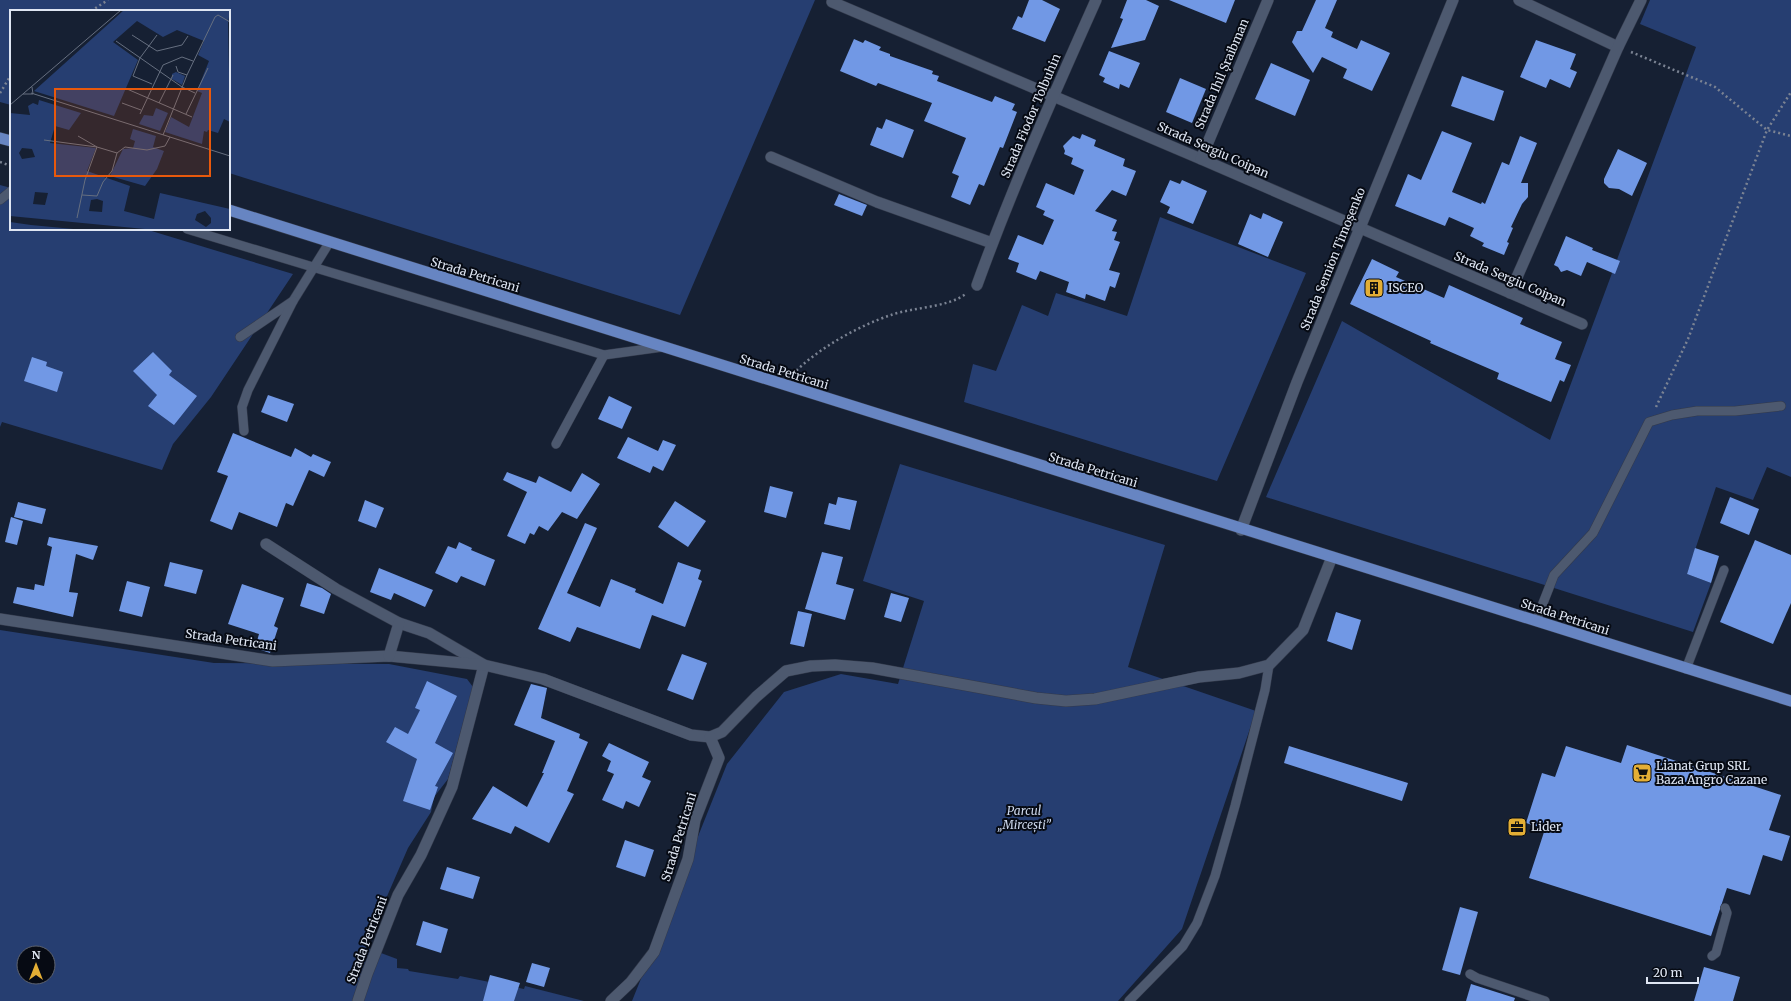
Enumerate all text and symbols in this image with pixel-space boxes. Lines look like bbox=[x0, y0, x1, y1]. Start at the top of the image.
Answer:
inset map bbox=[10, 10, 230, 230]
street label: Strada Ihil Șraibman bbox=[1191, 16, 1253, 132]
street label: Strada Fiodor Tolbuhin bbox=[998, 51, 1064, 180]
street label: Strada Sergiu Coipan bbox=[1155, 118, 1271, 181]
street label: Strada Semion Timoșenko bbox=[1297, 185, 1369, 333]
street label: Strada Sergiu Coipan bbox=[1452, 248, 1569, 309]
street label: Strada Petricani bbox=[429, 254, 522, 295]
building icon: ISCEO bbox=[1363, 277, 1385, 299]
place label: ISCEO bbox=[1388, 280, 1424, 295]
street label: Strada Petricani bbox=[738, 351, 831, 392]
street label: Strada Petricani bbox=[1047, 449, 1140, 490]
street label: Strada Petricani bbox=[1519, 595, 1611, 638]
street label: Strada Petricani bbox=[184, 626, 278, 653]
place label: Lianat Grup SRL Baza Angro Cazane bbox=[1656, 758, 1767, 787]
supermarket icon: Lianat Grup SRL Baza Angro Cazane bbox=[1631, 762, 1653, 784]
street label: Strada Petricani bbox=[658, 790, 699, 883]
park label: Parcul „Mircești” bbox=[997, 803, 1051, 833]
office icon: Lider bbox=[1506, 816, 1528, 838]
place label: Lider bbox=[1531, 819, 1562, 834]
street label: Strada Petricani bbox=[343, 894, 390, 986]
north arrow bbox=[16, 945, 56, 985]
text: N bbox=[32, 948, 41, 962]
scale bar bbox=[1647, 959, 1698, 985]
text: 20 m bbox=[1653, 965, 1682, 980]

